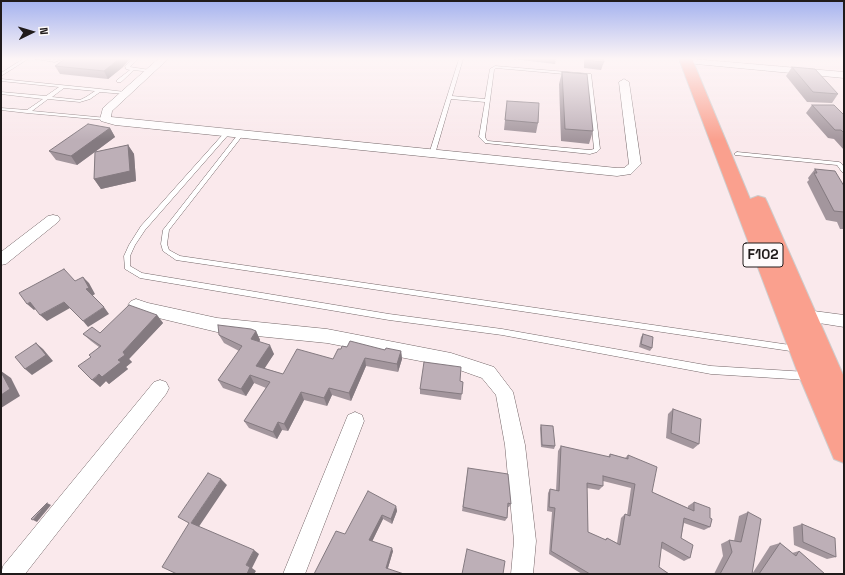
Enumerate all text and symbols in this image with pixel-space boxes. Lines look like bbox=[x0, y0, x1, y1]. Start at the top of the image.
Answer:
north arrow bbox=[12, 12, 52, 52]
text: N bbox=[37, 27, 51, 35]
road number: F102 bbox=[743, 243, 783, 267]

